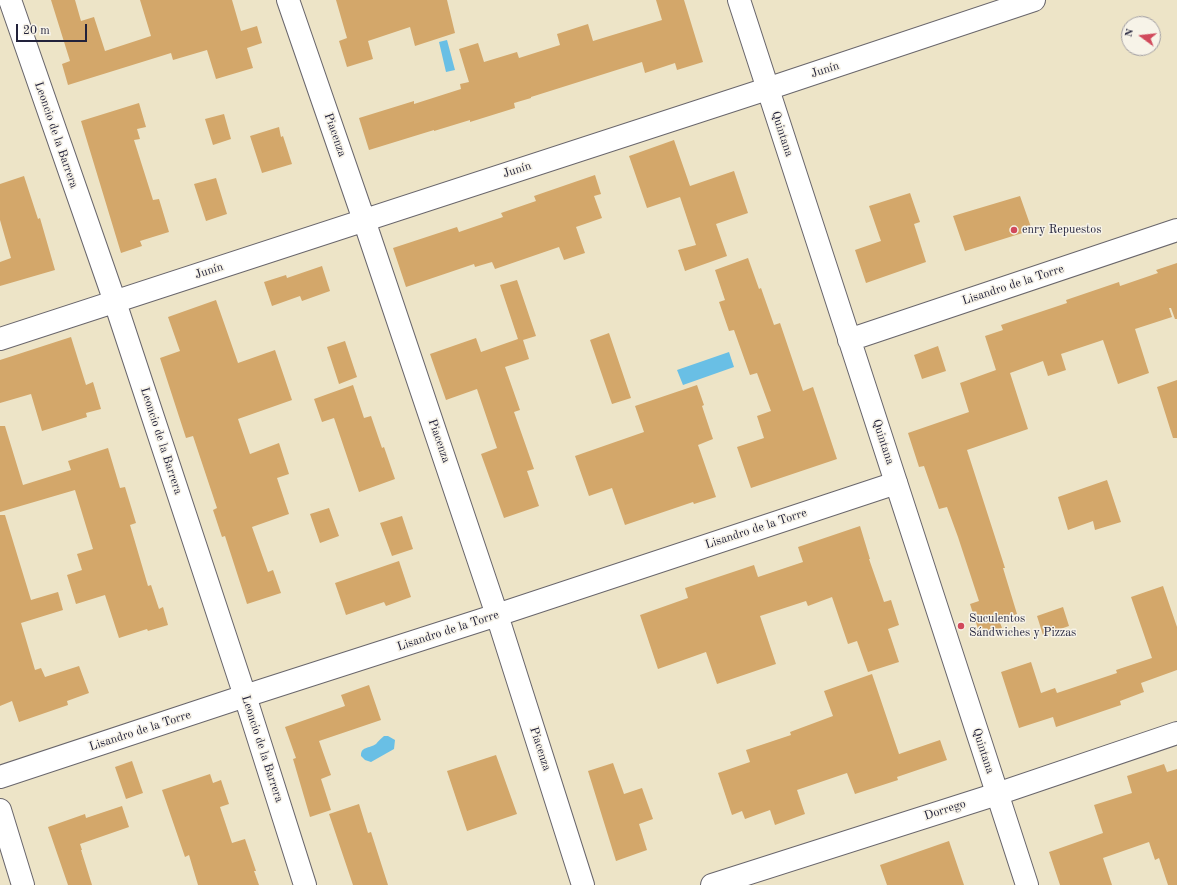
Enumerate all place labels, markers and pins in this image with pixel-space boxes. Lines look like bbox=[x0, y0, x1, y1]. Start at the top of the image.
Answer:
place label: enry Repuestos bbox=[1022, 223, 1101, 237]
marker: enry Repuestos bbox=[1009, 225, 1019, 235]
place label: Suculentos Sándwiches y Pizzas bbox=[969, 612, 1076, 640]
marker: Suculentos Sándwiches y Pizzas bbox=[956, 621, 966, 631]

